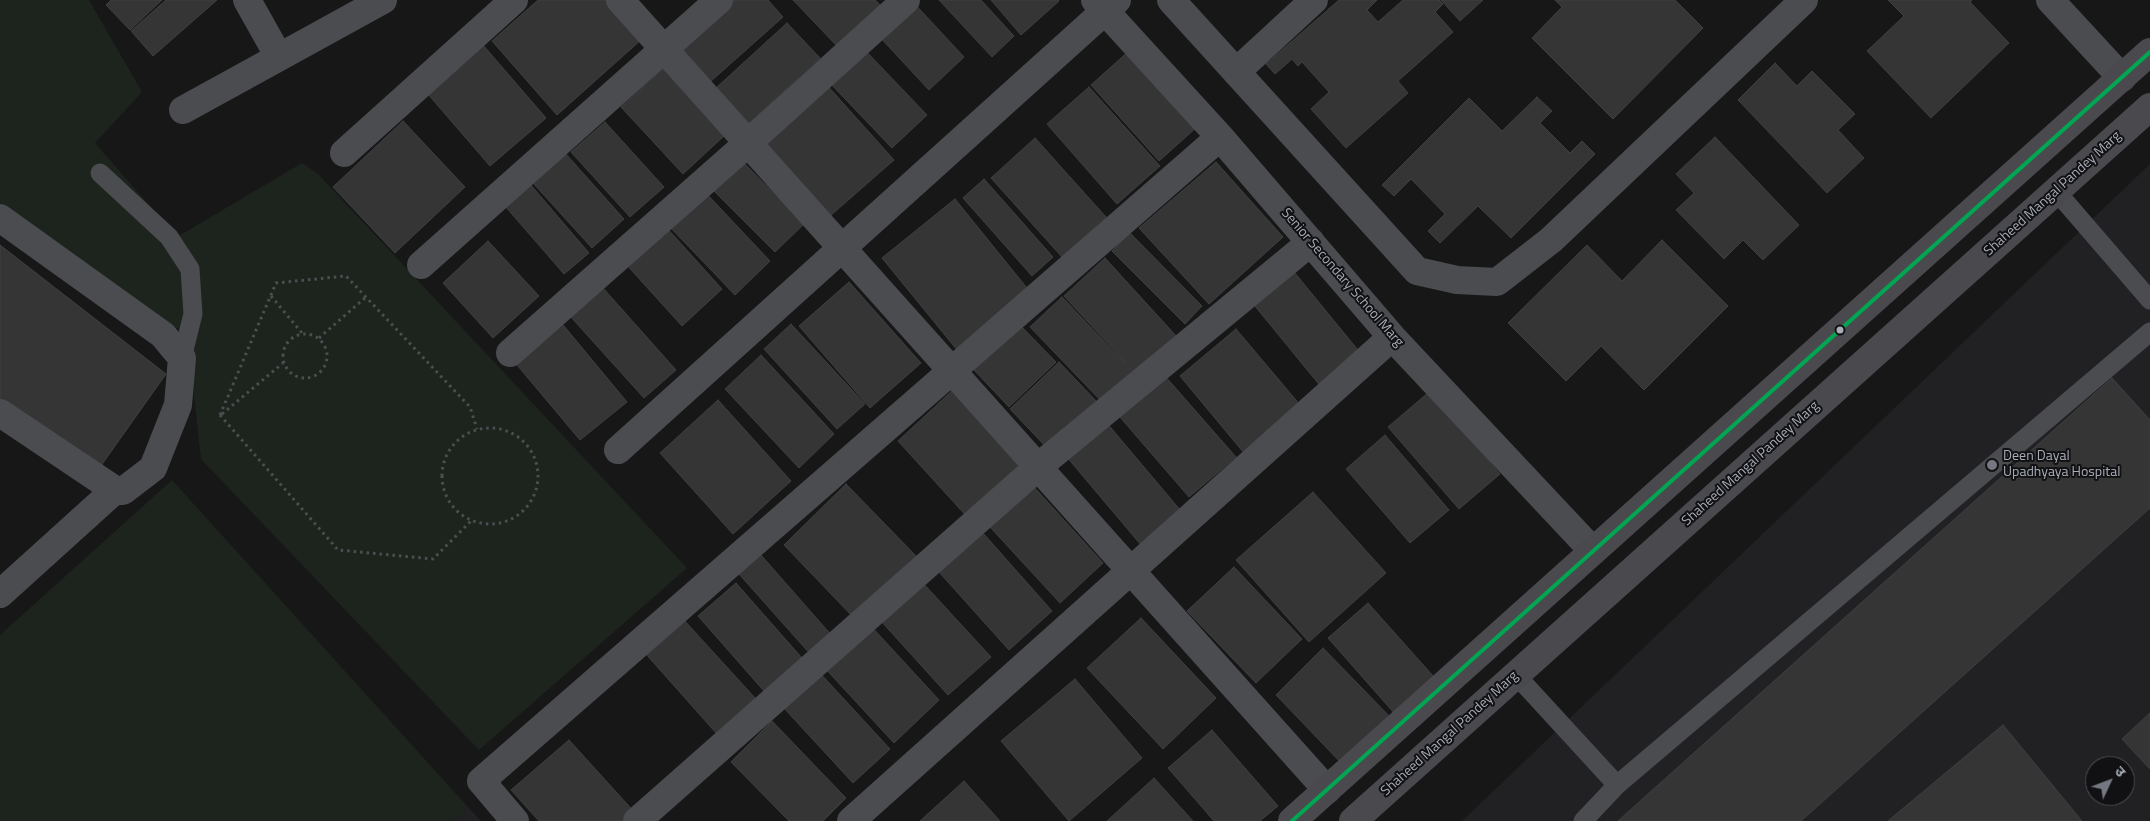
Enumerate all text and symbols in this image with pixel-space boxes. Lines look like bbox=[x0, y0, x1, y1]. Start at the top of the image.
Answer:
street label: Shaheed Mangal Pandey Marg bbox=[1981, 128, 2125, 260]
street label: Senior Secondary School Marg bbox=[1277, 205, 1407, 351]
unlabelled marker bbox=[1835, 325, 1845, 335]
street label: Shaheed Mangal Pandey Marg bbox=[1679, 398, 1823, 530]
place label: Deen Dayal Upadhyaya Hospital bbox=[2003, 449, 2120, 482]
marker: Deen Dayal Upadhyaya Hospital bbox=[1985, 458, 1999, 472]
street label: Shaheed Mangal Pandey Marg bbox=[1378, 668, 1522, 800]
north arrow bbox=[2085, 756, 2135, 806]
text: उ bbox=[2110, 761, 2131, 781]

